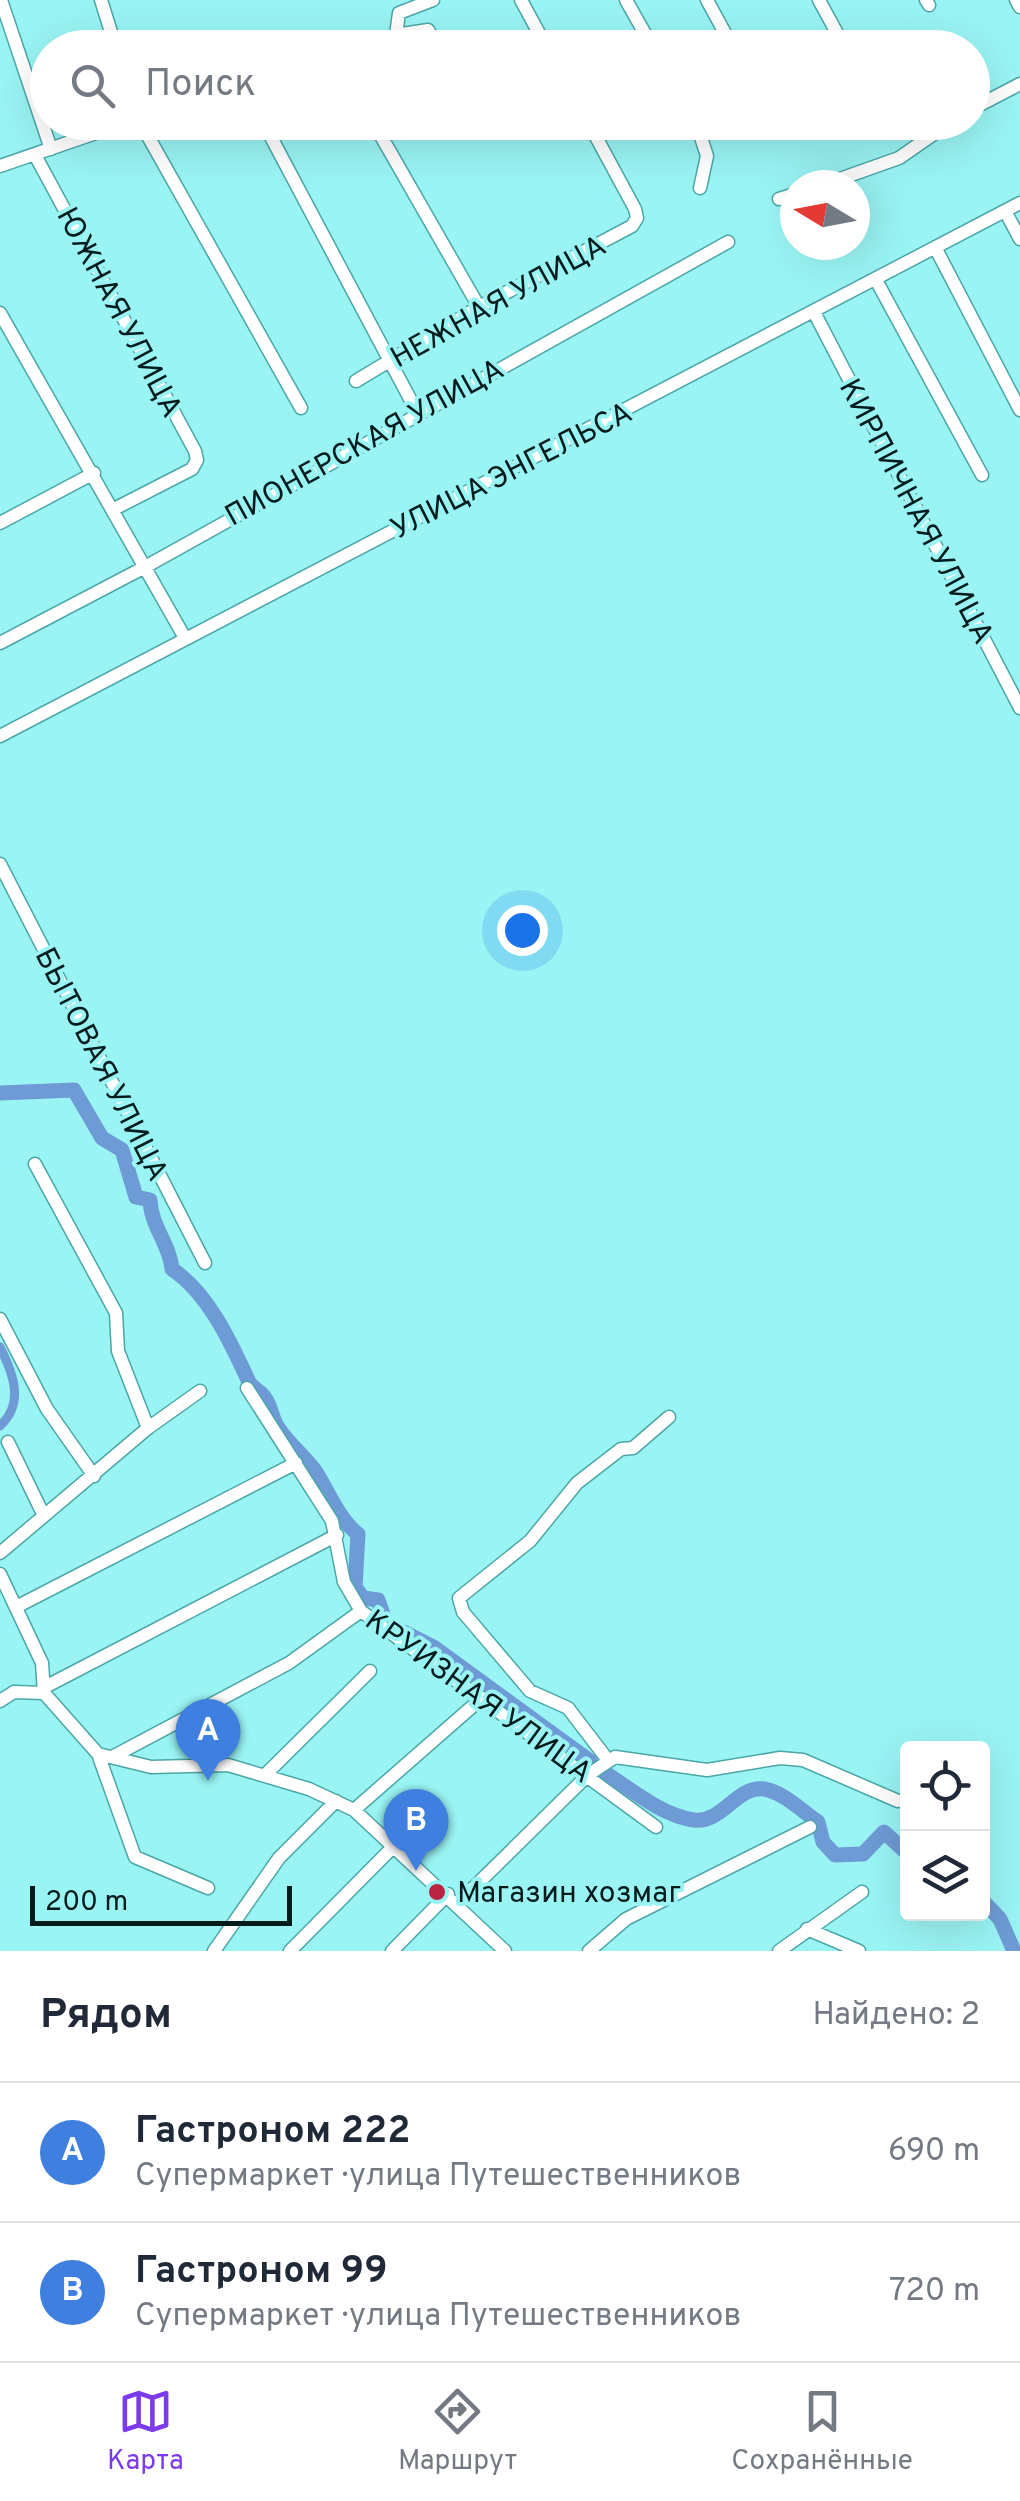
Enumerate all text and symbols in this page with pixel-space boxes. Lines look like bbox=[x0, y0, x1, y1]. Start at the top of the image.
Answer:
search box bbox=[30, 30, 990, 140]
icon: search bbox=[65, 58, 120, 113]
text: Поиск bbox=[145, 61, 256, 110]
north arrow bbox=[780, 170, 870, 260]
street label: ЮЖНАЯ УЛИЦА bbox=[47, 202, 189, 425]
street label: НЕЖНАЯ УЛИЦА bbox=[385, 229, 614, 378]
street label: ПИОНЕРСКАЯ УЛИЦА bbox=[219, 352, 511, 536]
street label: КИРПИЧНАЯ УЛИЦА bbox=[829, 373, 1000, 651]
street label: УЛИЦА ЭНГЕЛЬСА bbox=[385, 395, 639, 549]
your location bbox=[497, 905, 548, 956]
street label: БЫТОВАЯ УЛИЦА bbox=[25, 942, 175, 1188]
street label: КРУИЗНАЯ УЛИЦА bbox=[357, 1603, 598, 1793]
pin: A bbox=[176, 1698, 240, 1781]
map controls bbox=[900, 1741, 990, 1921]
button: locate bbox=[900, 1741, 990, 1831]
pin: B bbox=[384, 1788, 448, 1871]
button: layers bbox=[900, 1831, 990, 1921]
place label: Магазин хозмаг bbox=[457, 1876, 681, 1913]
scale bar bbox=[30, 1881, 292, 1926]
marker: Магазин хозмаг bbox=[426, 1881, 448, 1903]
text: 200 m bbox=[45, 1885, 128, 1921]
text: Рядом bbox=[40, 1990, 172, 2043]
text: Найдено: 2 bbox=[813, 1996, 980, 2036]
text: Гастроном 222 bbox=[135, 2108, 411, 2157]
text: A bbox=[61, 2132, 84, 2172]
text: 690 m bbox=[888, 2132, 980, 2172]
text: Супермаркет · улица Путешественников bbox=[135, 2157, 741, 2197]
text: Гастроном 99 bbox=[135, 2248, 388, 2297]
text: B bbox=[61, 2272, 84, 2312]
text: 720 m bbox=[889, 2272, 980, 2312]
text: Супермаркет · улица Путешественников bbox=[135, 2297, 741, 2337]
tab: Карта bbox=[107, 2384, 184, 2480]
tab: Маршрут bbox=[398, 2384, 517, 2480]
tab: Сохранённые bbox=[731, 2384, 913, 2480]

